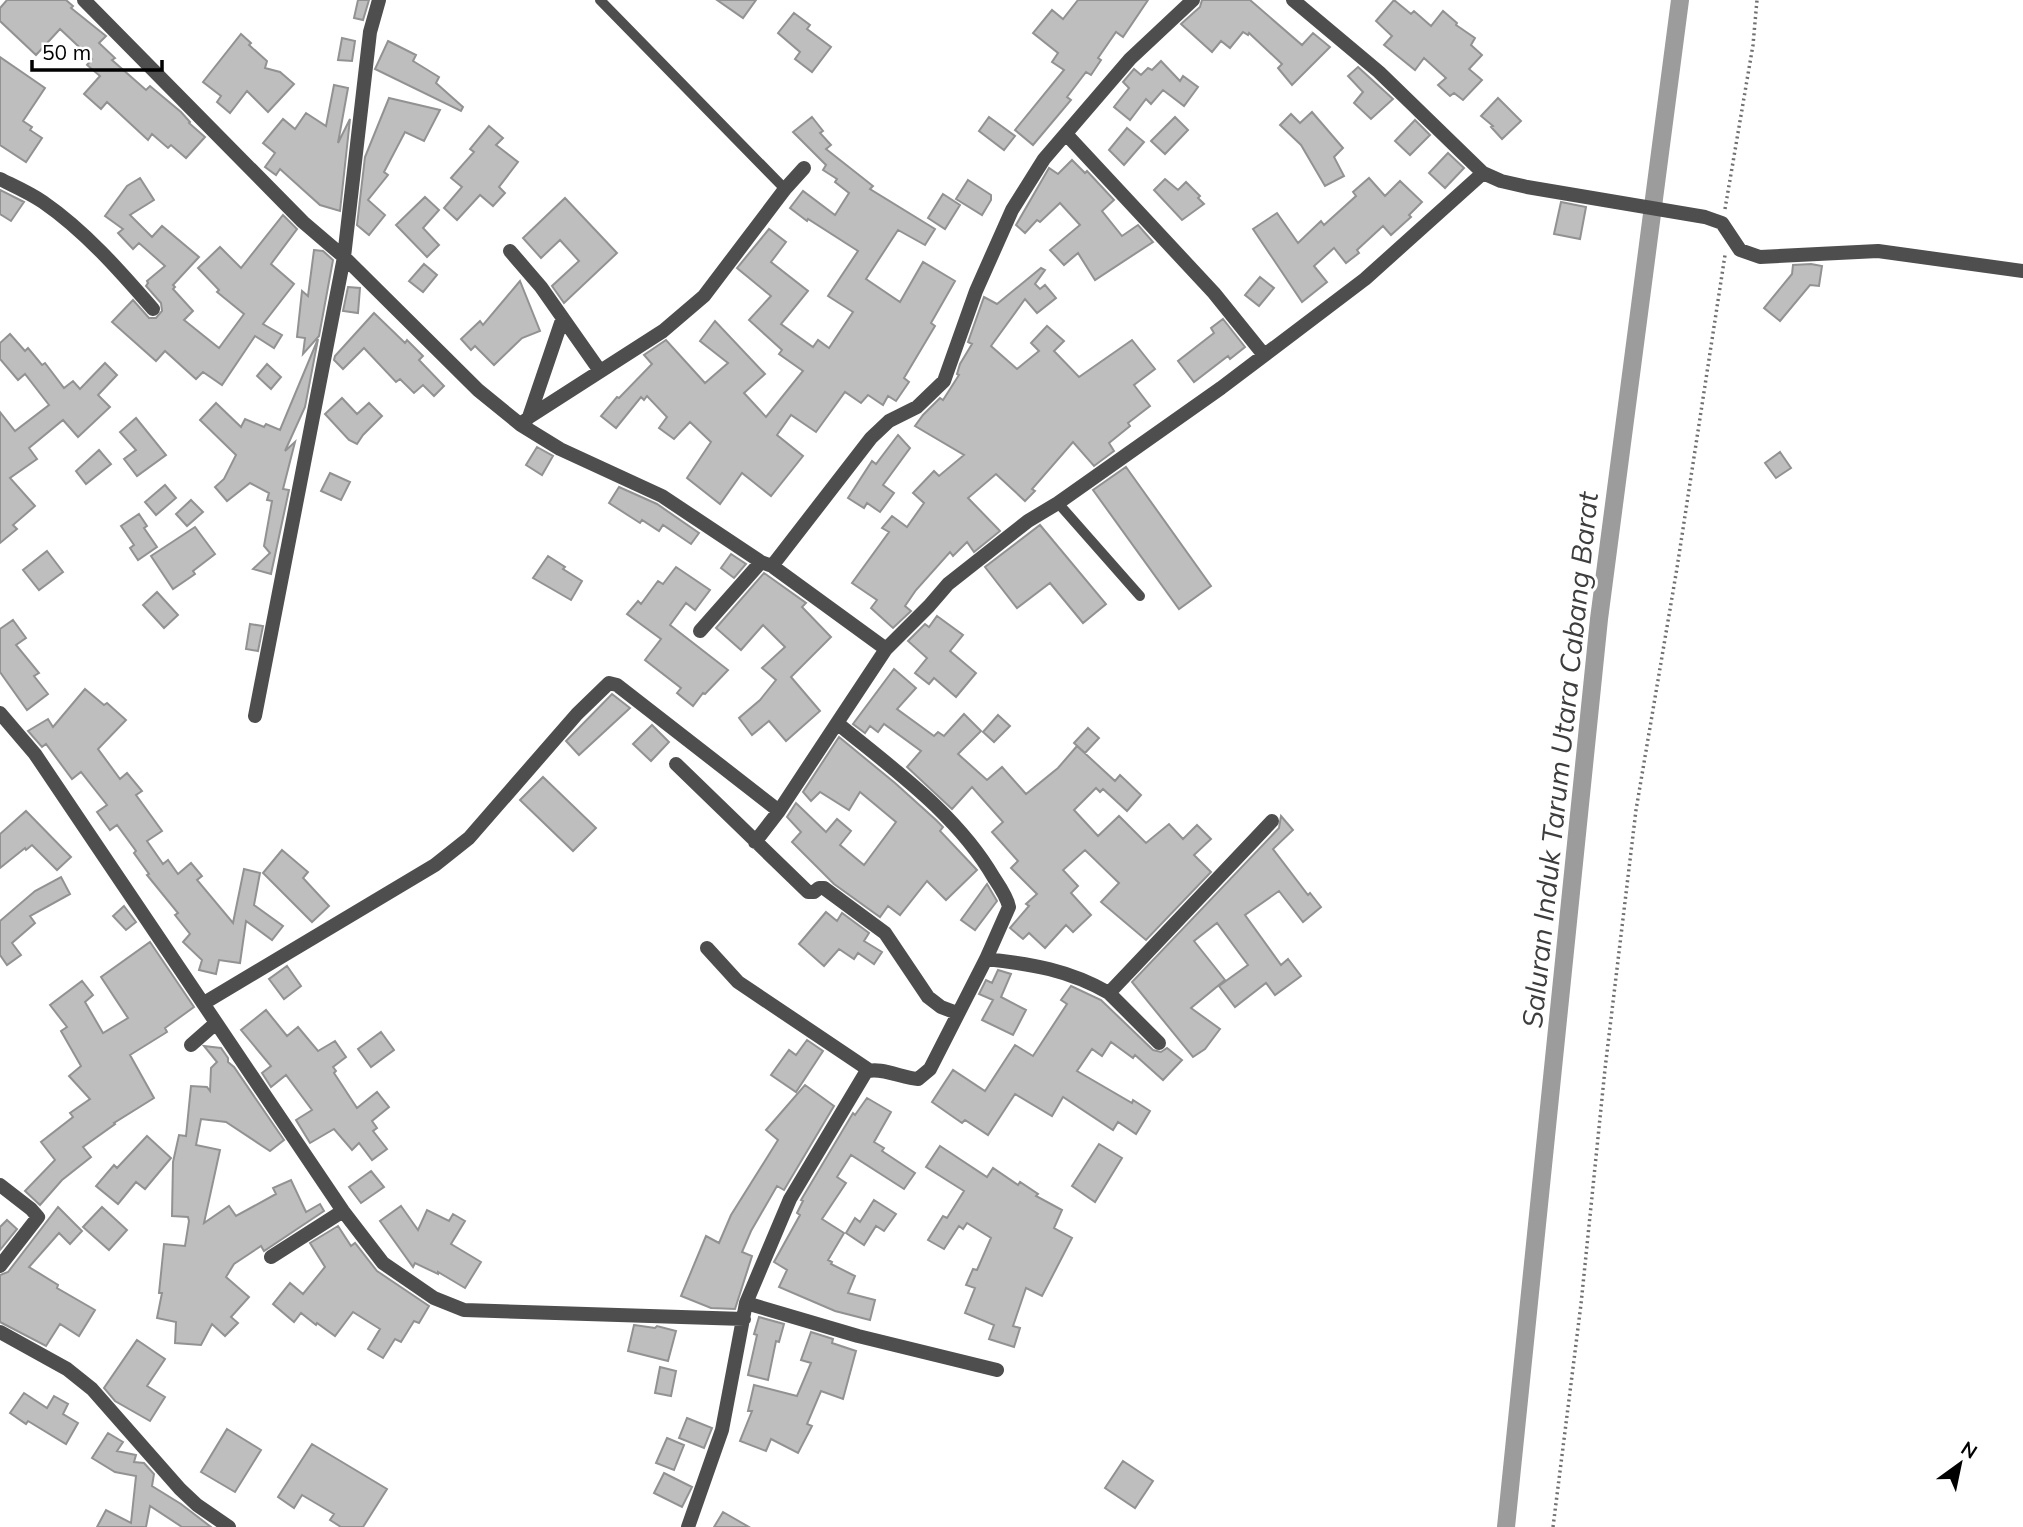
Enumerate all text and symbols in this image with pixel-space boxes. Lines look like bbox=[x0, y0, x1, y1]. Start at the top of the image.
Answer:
scale bar bbox=[32, 28, 161, 72]
text: 50 m bbox=[42, 39, 91, 65]
water label: Saluran Induk Tarum Utara Cabang Barat bbox=[1514, 489, 1605, 1030]
north arrow bbox=[1925, 1429, 1995, 1499]
text: N bbox=[1957, 1436, 1982, 1464]

